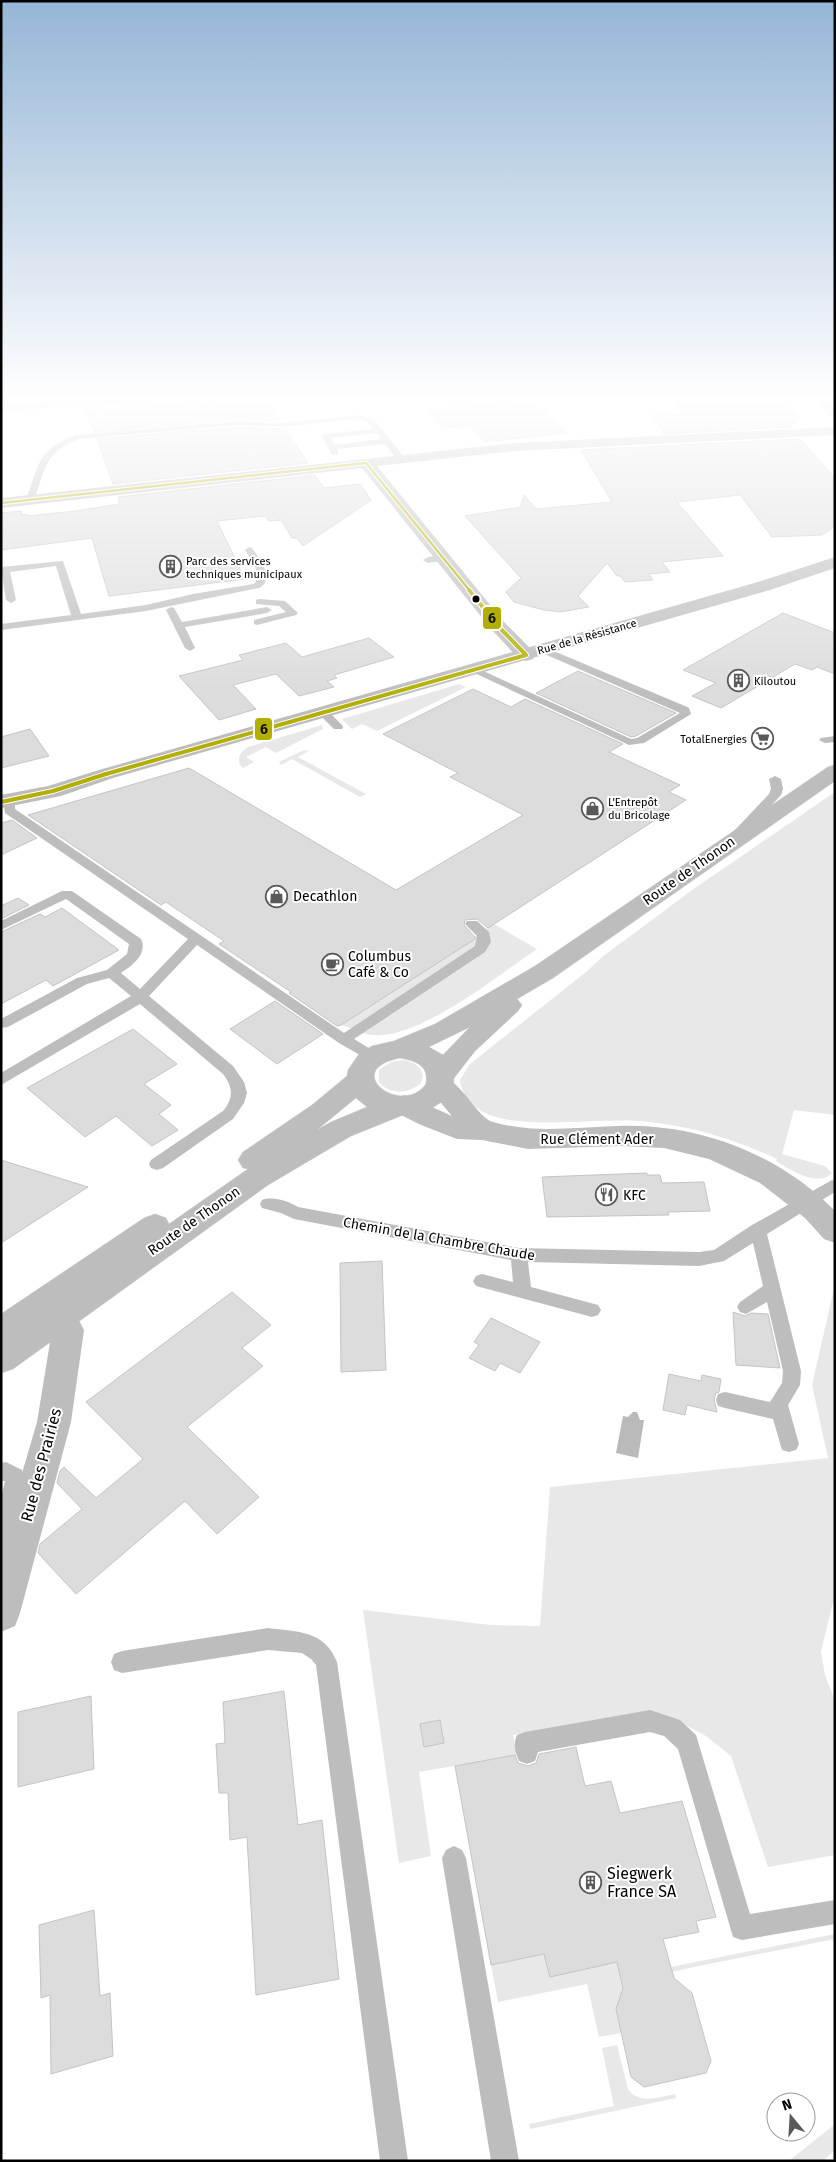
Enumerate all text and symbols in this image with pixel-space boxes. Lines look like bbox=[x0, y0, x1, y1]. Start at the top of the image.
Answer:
building icon: Parc des services techniques municipaux bbox=[158, 555, 182, 579]
place label: Parc des services techniques municipaux bbox=[186, 555, 303, 581]
unlabelled marker bbox=[471, 594, 481, 604]
line badge: 6 bbox=[482, 606, 502, 630]
text: 6 bbox=[488, 610, 496, 627]
street label: Rue de la Résistance bbox=[536, 617, 638, 657]
building icon: Kiloutou bbox=[726, 669, 750, 693]
place label: Kiloutou bbox=[754, 675, 796, 688]
line badge: 6 bbox=[254, 717, 273, 741]
text: 6 bbox=[260, 721, 268, 738]
supermarket icon: TotalEnergies bbox=[751, 727, 775, 751]
place label: TotalEnergies bbox=[680, 733, 747, 746]
shop icon: L'Entrepôt du Bricolage bbox=[580, 796, 604, 820]
place label: L'Entrepôt du Bricolage bbox=[608, 796, 670, 822]
street label: Route de Thonon bbox=[640, 833, 738, 909]
shop icon: Decathlon bbox=[265, 884, 289, 908]
place label: Decathlon bbox=[293, 888, 357, 905]
place label: Columbus Café & Co bbox=[348, 948, 411, 981]
cafe icon: Columbus Café & Co bbox=[320, 952, 344, 976]
street label: Rue Clément Ader bbox=[540, 1131, 654, 1148]
street label: Route de Thonon bbox=[145, 1183, 243, 1259]
restaurant icon: KFC bbox=[595, 1183, 619, 1207]
place label: KFC bbox=[623, 1187, 646, 1204]
street label: Chemin de la Chambre Chaude bbox=[342, 1214, 536, 1264]
street label: Rue des Prairies bbox=[17, 1406, 65, 1524]
place label: Siegwerk France SA bbox=[607, 1864, 677, 1901]
building icon: Siegwerk France SA bbox=[579, 1870, 603, 1894]
north arrow bbox=[766, 2092, 816, 2142]
text: N bbox=[780, 2096, 794, 2115]

